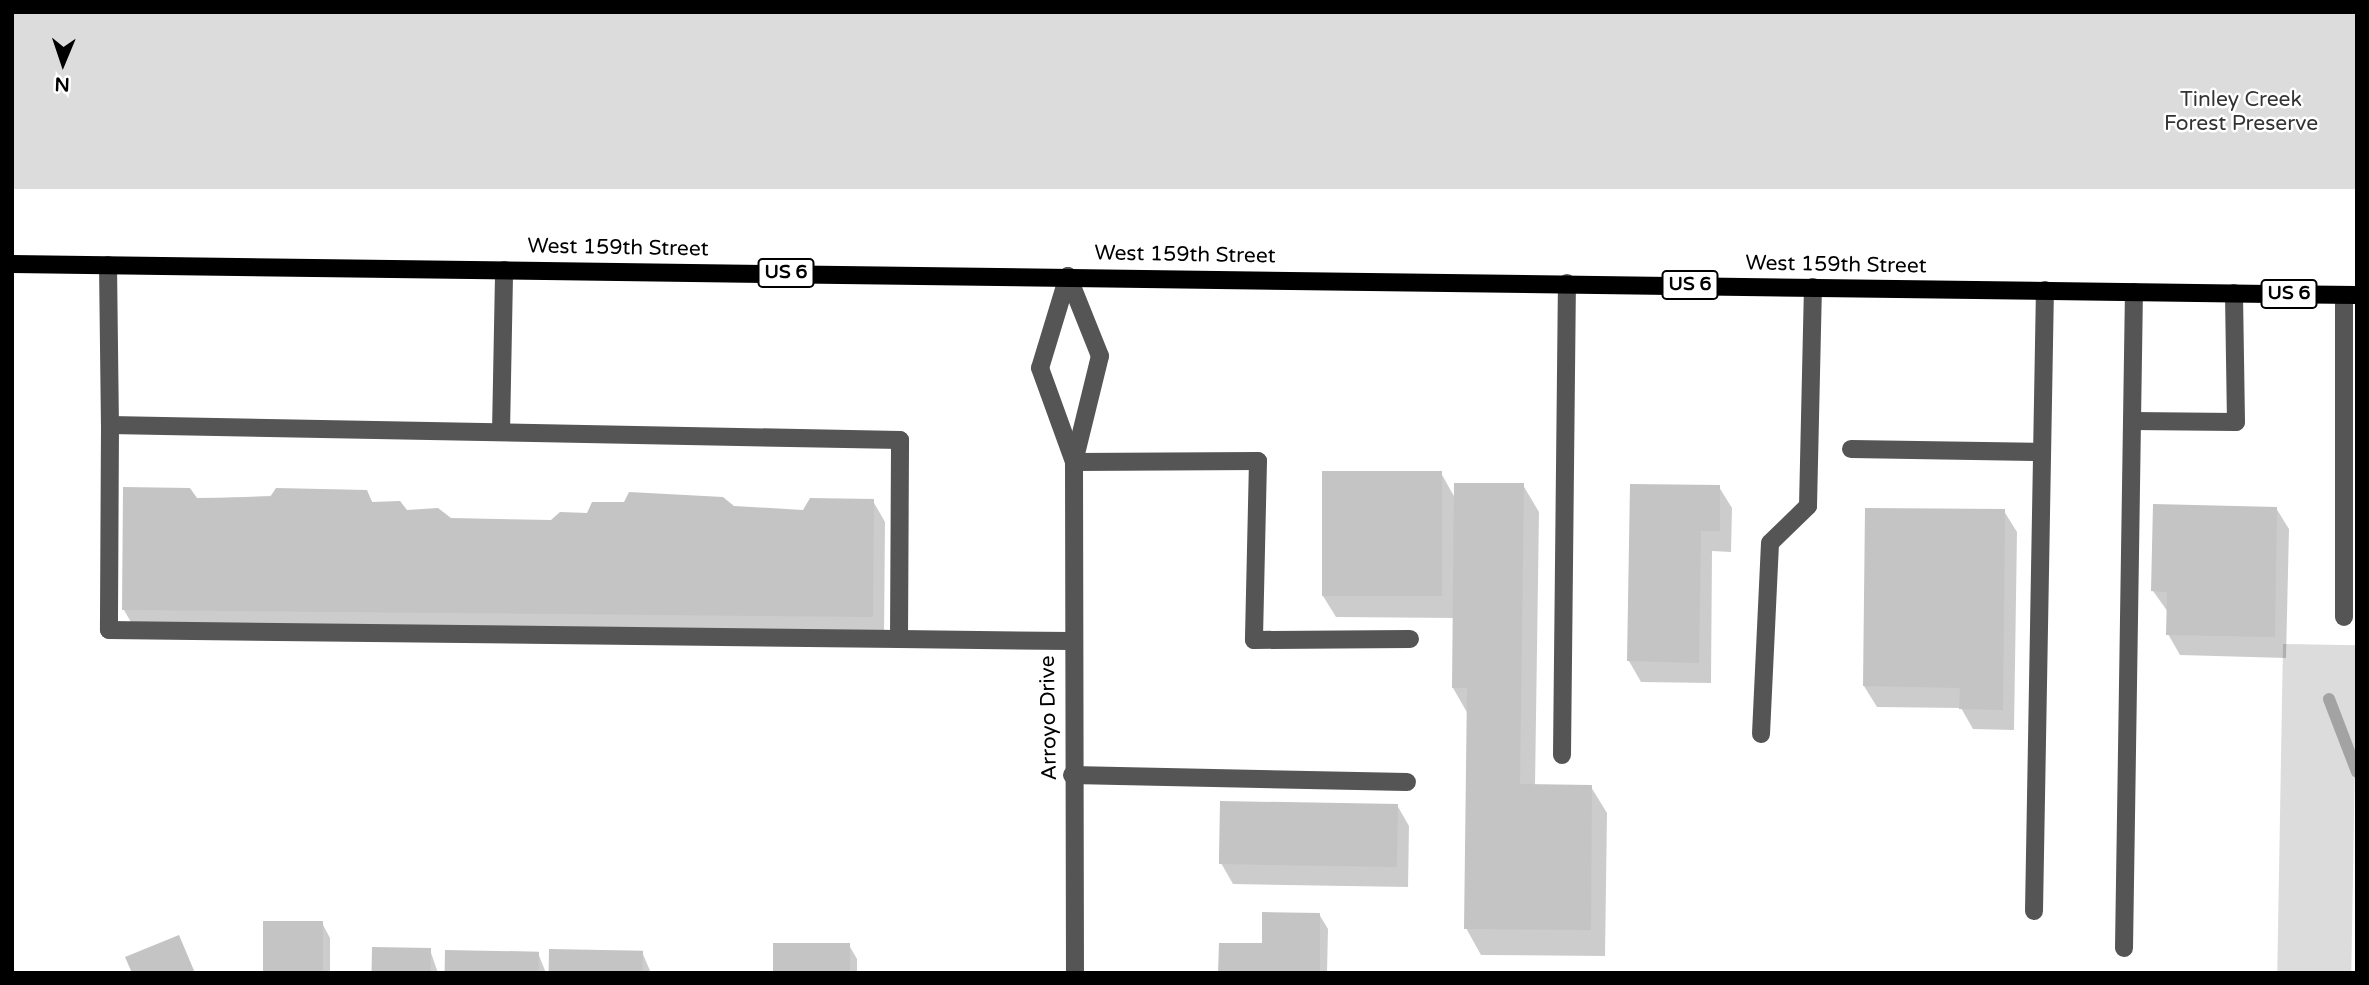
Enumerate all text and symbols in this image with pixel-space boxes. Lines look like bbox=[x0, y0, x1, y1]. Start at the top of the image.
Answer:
north arrow bbox=[28, 28, 98, 98]
text: N bbox=[54, 73, 70, 95]
park label: Tinley Creek Forest Preserve bbox=[2164, 87, 2318, 137]
street label: West 159th Street bbox=[527, 234, 709, 262]
street label: West 159th Street bbox=[1094, 241, 1276, 269]
street label: West 159th Street bbox=[1745, 251, 1927, 279]
road number: US 6 bbox=[756, 258, 816, 288]
road number: US 6 bbox=[1660, 270, 1720, 300]
road number: US 6 bbox=[2259, 278, 2319, 310]
street label: Arroyo Drive bbox=[1035, 655, 1063, 781]

